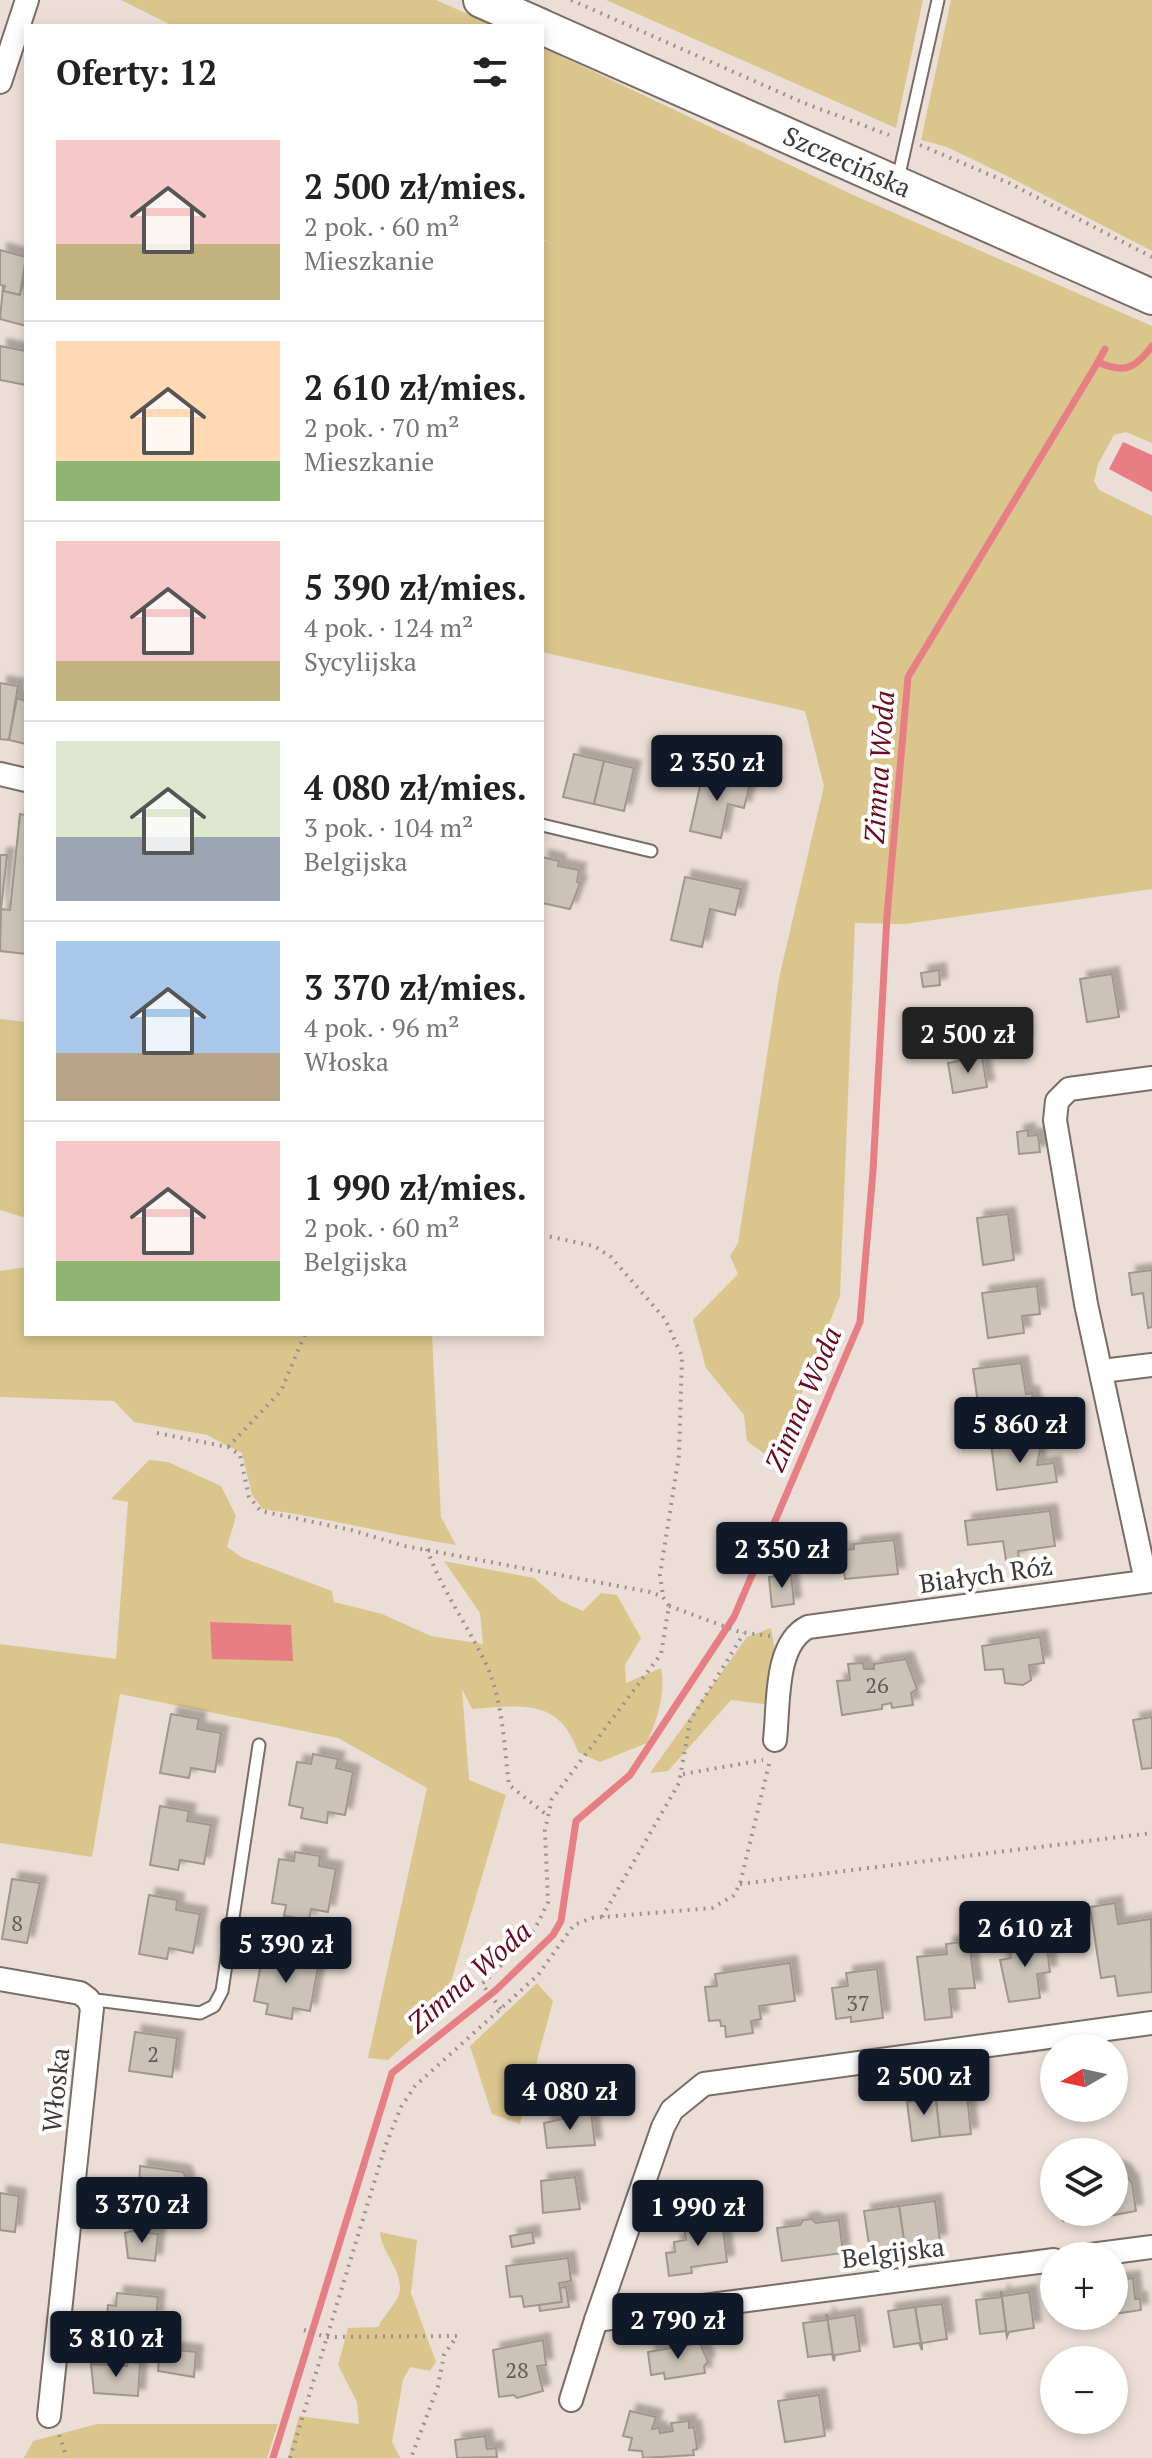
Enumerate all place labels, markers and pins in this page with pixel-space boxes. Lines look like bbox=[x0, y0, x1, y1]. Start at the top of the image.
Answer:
pin: 2 350 zł bbox=[634, 735, 800, 803]
pin: 2 500 zł bbox=[885, 1007, 1051, 1075]
pin: 5 860 zł bbox=[937, 1397, 1103, 1465]
pin: 2 350 zł bbox=[699, 1522, 865, 1590]
pin: 2 610 zł bbox=[942, 1901, 1108, 1969]
pin: 5 390 zł bbox=[203, 1917, 369, 1985]
pin: 2 500 zł bbox=[841, 2049, 1007, 2117]
pin: 4 080 zł bbox=[487, 2064, 653, 2132]
pin: 3 370 zł bbox=[59, 2177, 225, 2245]
pin: 1 990 zł bbox=[615, 2180, 781, 2248]
pin: 2 790 zł bbox=[595, 2293, 761, 2361]
pin: 3 810 zł bbox=[33, 2311, 199, 2379]

